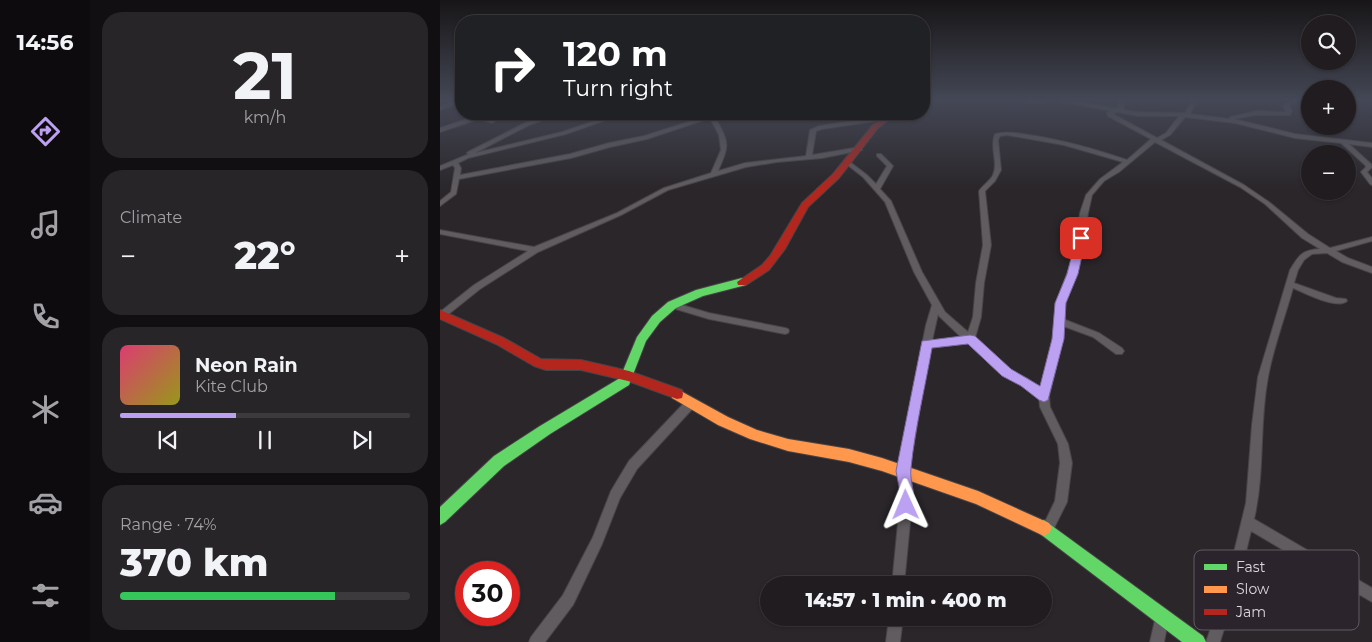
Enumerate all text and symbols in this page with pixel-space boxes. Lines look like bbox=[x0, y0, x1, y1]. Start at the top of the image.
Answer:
map controls bbox=[1301, 15, 1356, 200]
button: search bbox=[1301, 15, 1356, 70]
text: 14:56 bbox=[17, 29, 73, 56]
text: 120 m bbox=[563, 32, 668, 75]
icon: right bbox=[480, 35, 545, 100]
text: 21 bbox=[233, 36, 297, 115]
text: Turn right bbox=[563, 75, 673, 102]
button: + bbox=[1301, 80, 1356, 135]
text: km/h bbox=[244, 108, 286, 127]
icon: directions bbox=[28, 114, 63, 149]
button: − bbox=[1301, 145, 1356, 200]
icon: music bbox=[28, 207, 63, 242]
text: Climate bbox=[120, 208, 182, 227]
pin bbox=[1060, 217, 1102, 259]
icon: arrive bbox=[1067, 224, 1095, 252]
text: 22° bbox=[234, 232, 296, 279]
text: − bbox=[120, 239, 136, 273]
text: + bbox=[394, 239, 410, 273]
icon: phone bbox=[28, 299, 63, 334]
text: Neon Rain bbox=[195, 354, 298, 377]
text: Kite Club bbox=[195, 377, 268, 396]
icon: climate bbox=[28, 392, 63, 427]
icon: previous bbox=[154, 426, 182, 454]
icon: pause bbox=[251, 426, 279, 454]
icon: next bbox=[348, 426, 376, 454]
position arrow bbox=[879, 478, 931, 530]
icon: car bbox=[28, 485, 63, 520]
text: Range · 74% bbox=[120, 515, 217, 534]
text: 370 km bbox=[120, 539, 268, 586]
legend bbox=[1194, 550, 1359, 630]
text: Fast bbox=[1236, 558, 1266, 576]
speed limit sign: 30 bbox=[455, 561, 520, 626]
icon: filters bbox=[28, 578, 63, 613]
text: Slow bbox=[1236, 580, 1270, 598]
text: 14:57 · 1 min · 400 m bbox=[805, 589, 1007, 612]
text: Jam bbox=[1235, 603, 1266, 621]

